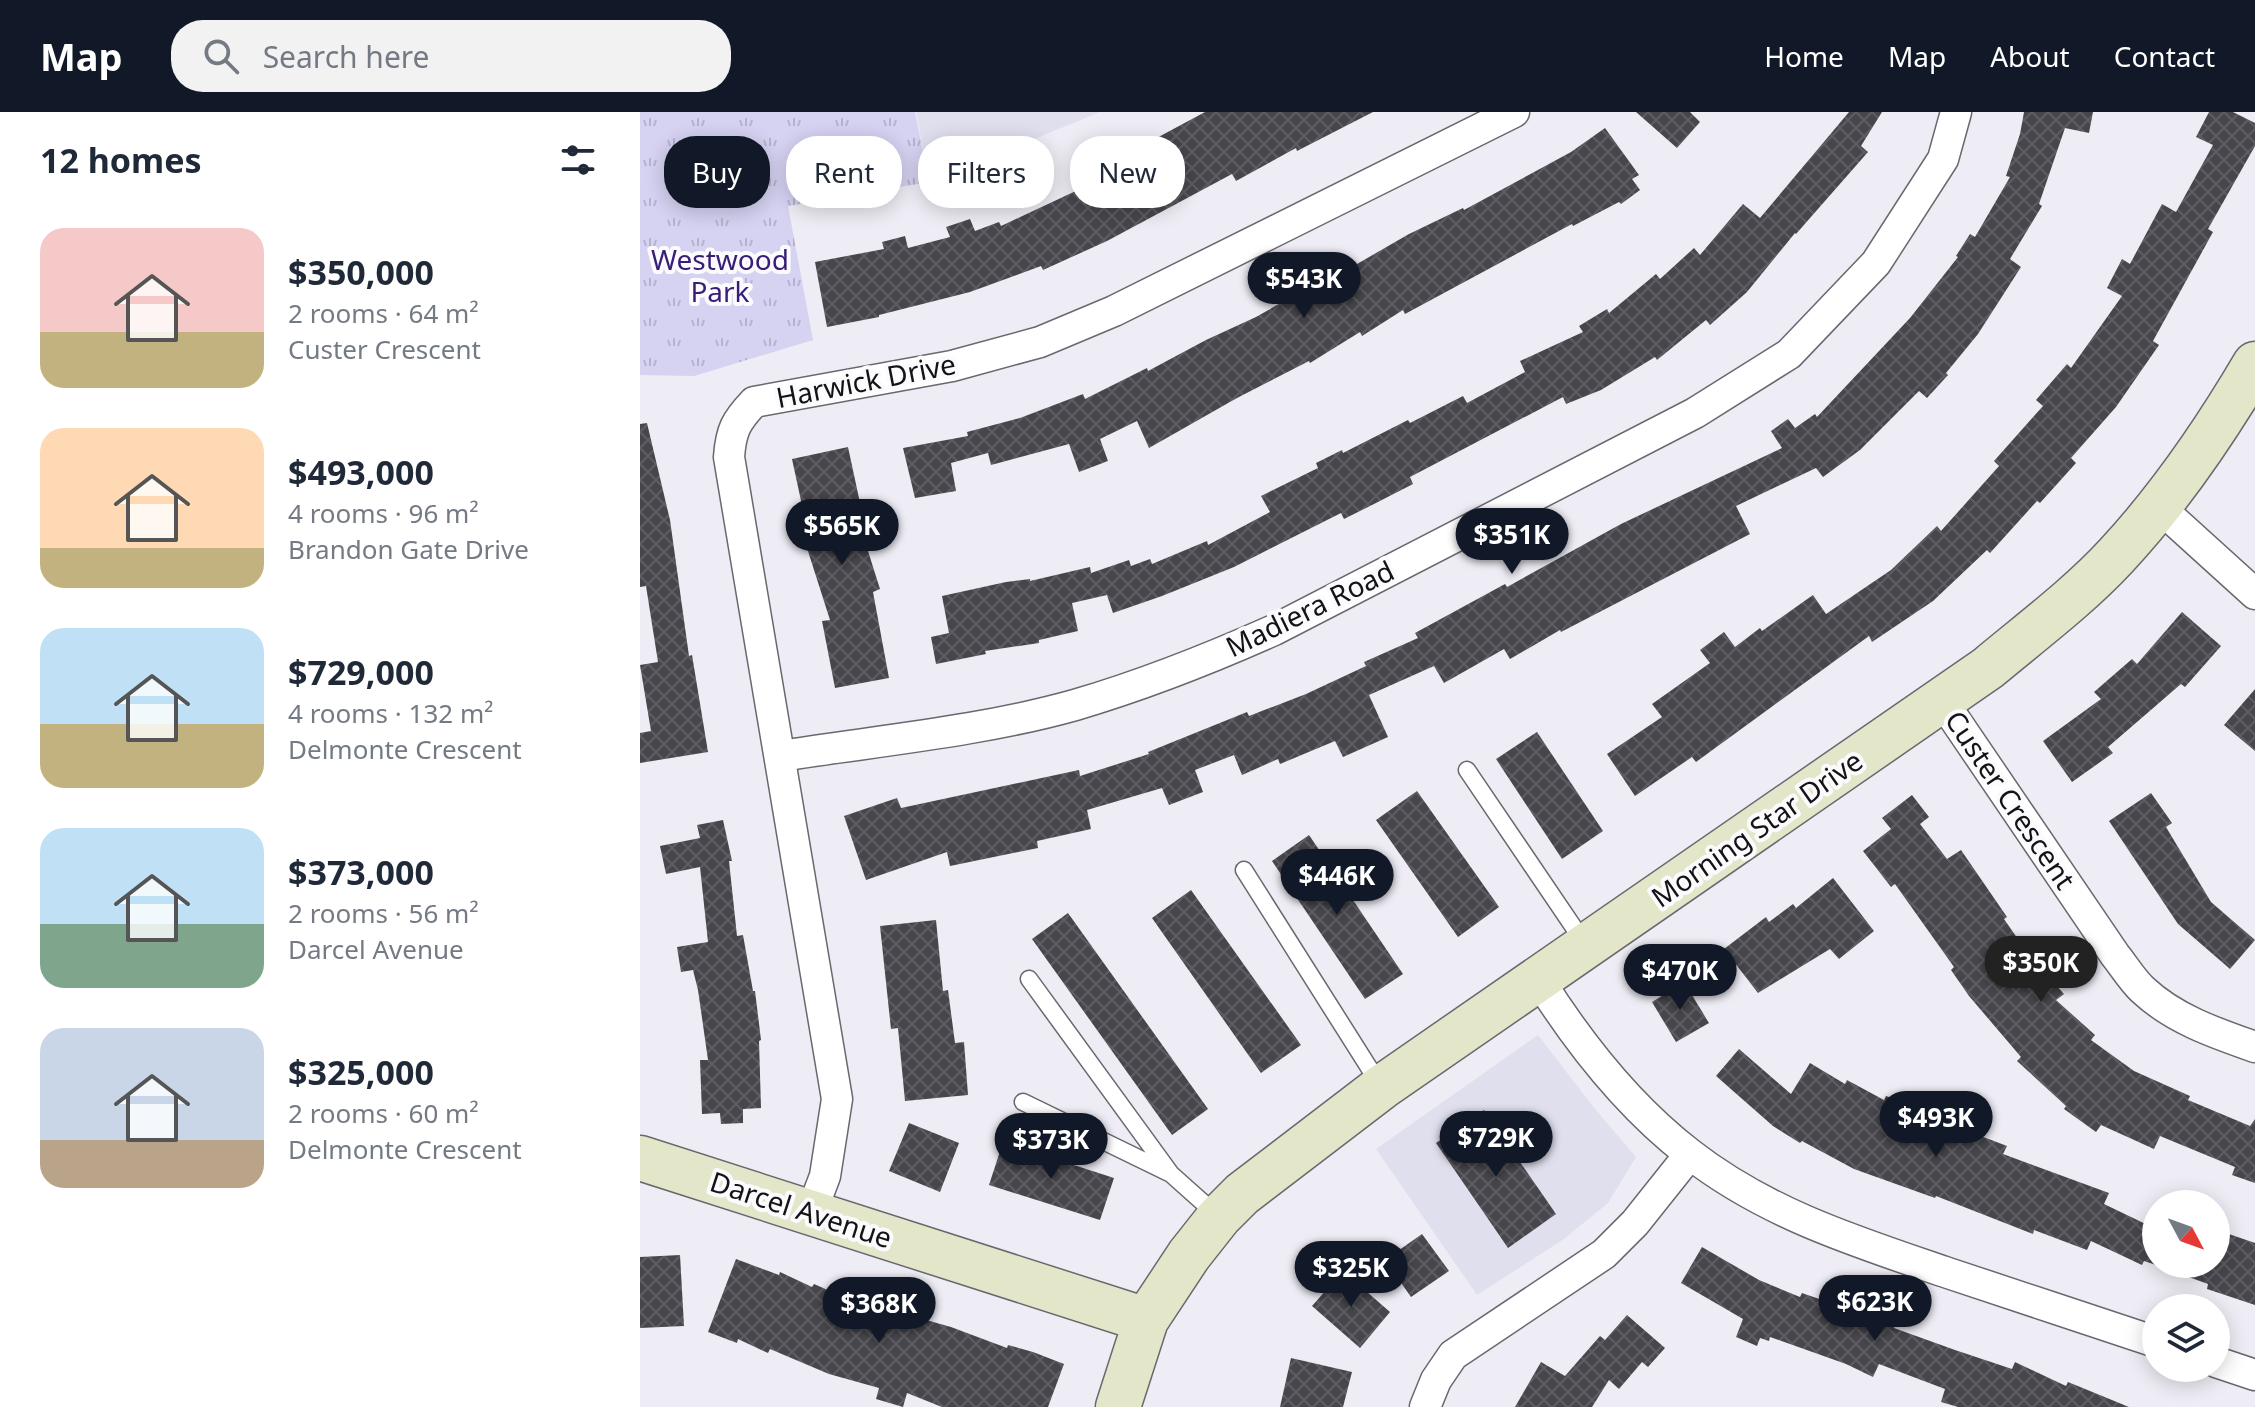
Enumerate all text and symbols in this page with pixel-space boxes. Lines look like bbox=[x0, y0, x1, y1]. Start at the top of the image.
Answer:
search box bbox=[171, 20, 731, 92]
text: Map bbox=[40, 30, 123, 82]
icon: search bbox=[199, 34, 243, 78]
text: Search here bbox=[263, 36, 430, 77]
text: Home bbox=[1764, 37, 1844, 75]
text: Map bbox=[1888, 37, 1946, 75]
text: About bbox=[1990, 37, 2070, 75]
text: Contact bbox=[2114, 37, 2215, 75]
chip: Buy bbox=[664, 136, 770, 208]
chip: Rent bbox=[786, 136, 902, 208]
chip: Filters bbox=[918, 136, 1054, 208]
chip: New bbox=[1070, 136, 1185, 208]
text: 12 homes bbox=[40, 137, 202, 183]
icon: filters bbox=[556, 138, 600, 182]
park label: Westwood Park bbox=[651, 240, 789, 310]
text: $350,000 bbox=[288, 249, 434, 295]
pin: $543K bbox=[1248, 252, 1360, 320]
icon: home bbox=[104, 260, 200, 356]
text: $543K bbox=[1266, 260, 1342, 296]
text: 2 rooms · 64 m² bbox=[288, 295, 478, 331]
text: Custer Crescent bbox=[288, 331, 481, 367]
street label: Harwick Drive bbox=[773, 344, 959, 416]
text: $493,000 bbox=[288, 449, 434, 495]
icon: home bbox=[104, 460, 200, 556]
text: 4 rooms · 96 m² bbox=[288, 495, 478, 531]
pin: $565K bbox=[786, 499, 898, 567]
text: $565K bbox=[804, 507, 880, 543]
pin: $351K bbox=[1456, 508, 1568, 576]
text: $351K bbox=[1474, 516, 1550, 552]
text: Brandon Gate Drive bbox=[288, 531, 529, 567]
street label: Madiera Road bbox=[1219, 551, 1400, 665]
text: $729,000 bbox=[288, 649, 434, 695]
icon: home bbox=[104, 660, 200, 756]
text: 4 rooms · 132 m² bbox=[288, 695, 493, 731]
street label: Custer Crescent bbox=[1937, 703, 2085, 896]
text: Delmonte Crescent bbox=[288, 731, 522, 767]
street label: Morning Star Drive bbox=[1643, 741, 1870, 915]
text: $373,000 bbox=[288, 849, 434, 895]
pin: $446K bbox=[1281, 849, 1393, 917]
text: $446K bbox=[1299, 857, 1375, 893]
icon: home bbox=[104, 860, 200, 956]
text: 2 rooms · 56 m² bbox=[288, 895, 478, 931]
text: Darcel Avenue bbox=[288, 931, 464, 967]
pin: $350K bbox=[1985, 936, 2097, 1004]
pin: $470K bbox=[1624, 944, 1736, 1012]
text: $350K bbox=[2003, 944, 2079, 980]
text: $470K bbox=[1642, 952, 1718, 988]
text: $325,000 bbox=[288, 1049, 434, 1095]
icon: home bbox=[104, 1060, 200, 1156]
pin: $493K bbox=[1880, 1091, 1992, 1159]
text: 2 rooms · 60 m² bbox=[288, 1095, 478, 1131]
text: $493K bbox=[1898, 1099, 1974, 1135]
pin: $729K bbox=[1440, 1111, 1552, 1179]
pin: $373K bbox=[995, 1113, 1107, 1181]
text: $729K bbox=[1458, 1119, 1534, 1155]
text: $373K bbox=[1013, 1121, 1089, 1157]
text: Delmonte Crescent bbox=[288, 1131, 522, 1167]
street label: Darcel Avenue bbox=[705, 1162, 897, 1256]
north arrow bbox=[2142, 1190, 2230, 1278]
map controls bbox=[2142, 1190, 2230, 1382]
pin: $325K bbox=[1295, 1241, 1407, 1309]
text: $325K bbox=[1313, 1249, 1389, 1285]
pin: $623K bbox=[1819, 1275, 1931, 1343]
pin: $368K bbox=[823, 1277, 935, 1345]
text: $623K bbox=[1837, 1283, 1913, 1319]
text: $368K bbox=[841, 1285, 917, 1321]
button: layers bbox=[2142, 1294, 2230, 1382]

